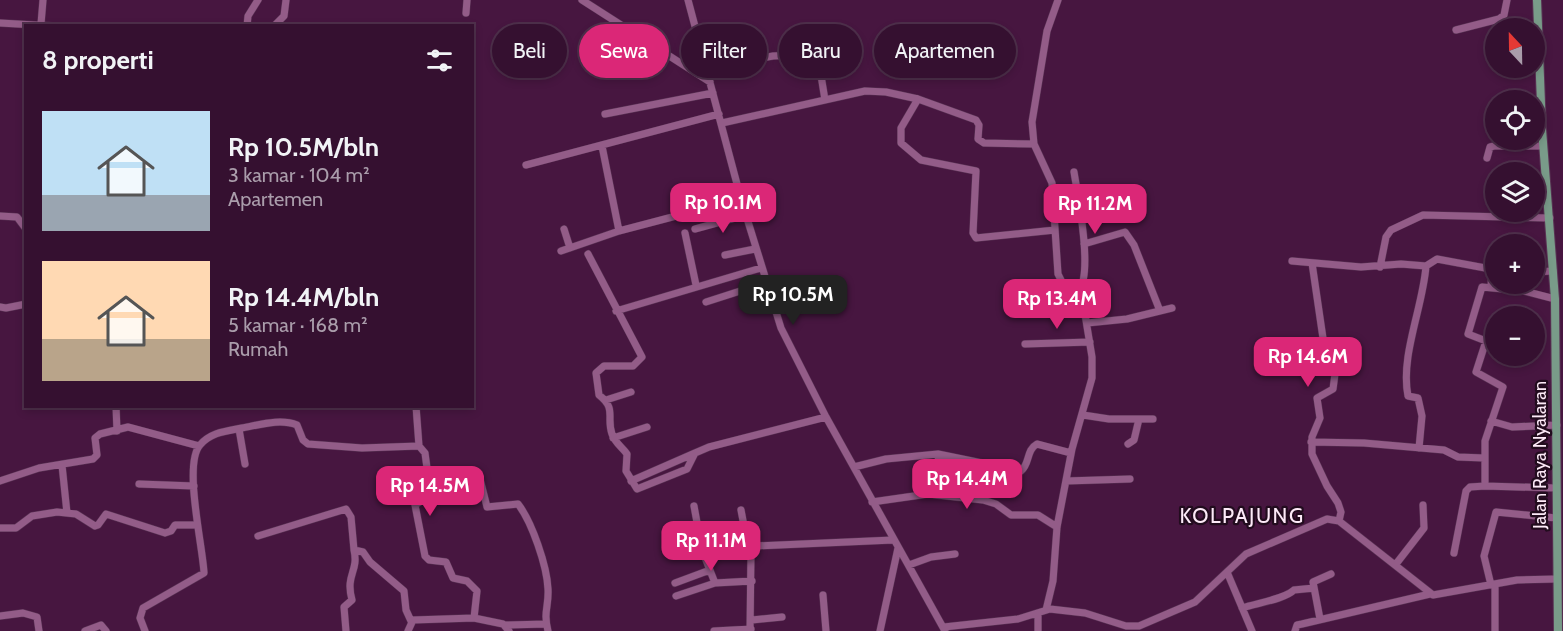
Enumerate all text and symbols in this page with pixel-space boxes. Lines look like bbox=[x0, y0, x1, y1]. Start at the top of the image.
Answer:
north arrow bbox=[1485, 18, 1545, 78]
map controls bbox=[1485, 18, 1545, 366]
chip: Beli bbox=[492, 24, 567, 78]
chip: Sewa bbox=[579, 24, 669, 78]
chip: Filter bbox=[681, 24, 767, 78]
chip: Baru bbox=[779, 24, 862, 78]
chip: Apartemen bbox=[874, 24, 1016, 78]
text: 8 properti bbox=[42, 44, 154, 76]
icon: filters bbox=[423, 44, 456, 77]
button: locate bbox=[1485, 90, 1545, 150]
text: Rp 10.5M/bln bbox=[228, 131, 379, 163]
icon: home bbox=[90, 135, 162, 207]
button: layers bbox=[1485, 162, 1545, 222]
text: 3 kamar · 104 m² bbox=[228, 163, 370, 187]
pin: Rp 10.1M bbox=[661, 183, 785, 234]
pin: Rp 11.2M bbox=[1033, 184, 1157, 235]
text: Apartemen bbox=[228, 187, 323, 211]
text: Rp 10.1M bbox=[684, 190, 762, 214]
text: Rp 11.2M bbox=[1058, 191, 1132, 215]
button: + bbox=[1485, 234, 1545, 294]
pin: Rp 10.5M bbox=[731, 275, 855, 326]
pin: Rp 13.4M bbox=[995, 279, 1119, 330]
text: Rp 14.4M/bln bbox=[228, 281, 379, 313]
text: Rp 10.5M bbox=[752, 282, 834, 306]
icon: home bbox=[90, 285, 162, 357]
text: Rp 13.4M bbox=[1017, 286, 1097, 310]
button: − bbox=[1485, 306, 1545, 366]
text: 5 kamar · 168 m² bbox=[228, 313, 368, 337]
text: Rumah bbox=[228, 337, 288, 361]
pin: Rp 14.6M bbox=[1246, 337, 1370, 388]
text: Rp 14.6M bbox=[1268, 344, 1348, 368]
street label: Jalan Raya Nyalaran bbox=[1529, 381, 1551, 530]
pin: Rp 14.4M bbox=[905, 459, 1029, 510]
pin: Rp 14.5M bbox=[368, 466, 492, 517]
text: Rp 14.4M bbox=[926, 466, 1008, 490]
text: Rp 14.5M bbox=[390, 473, 470, 497]
district label: KOLPAJUNG bbox=[1179, 503, 1305, 528]
pin: Rp 11.1M bbox=[649, 521, 773, 572]
text: Rp 11.1M bbox=[675, 528, 747, 552]

